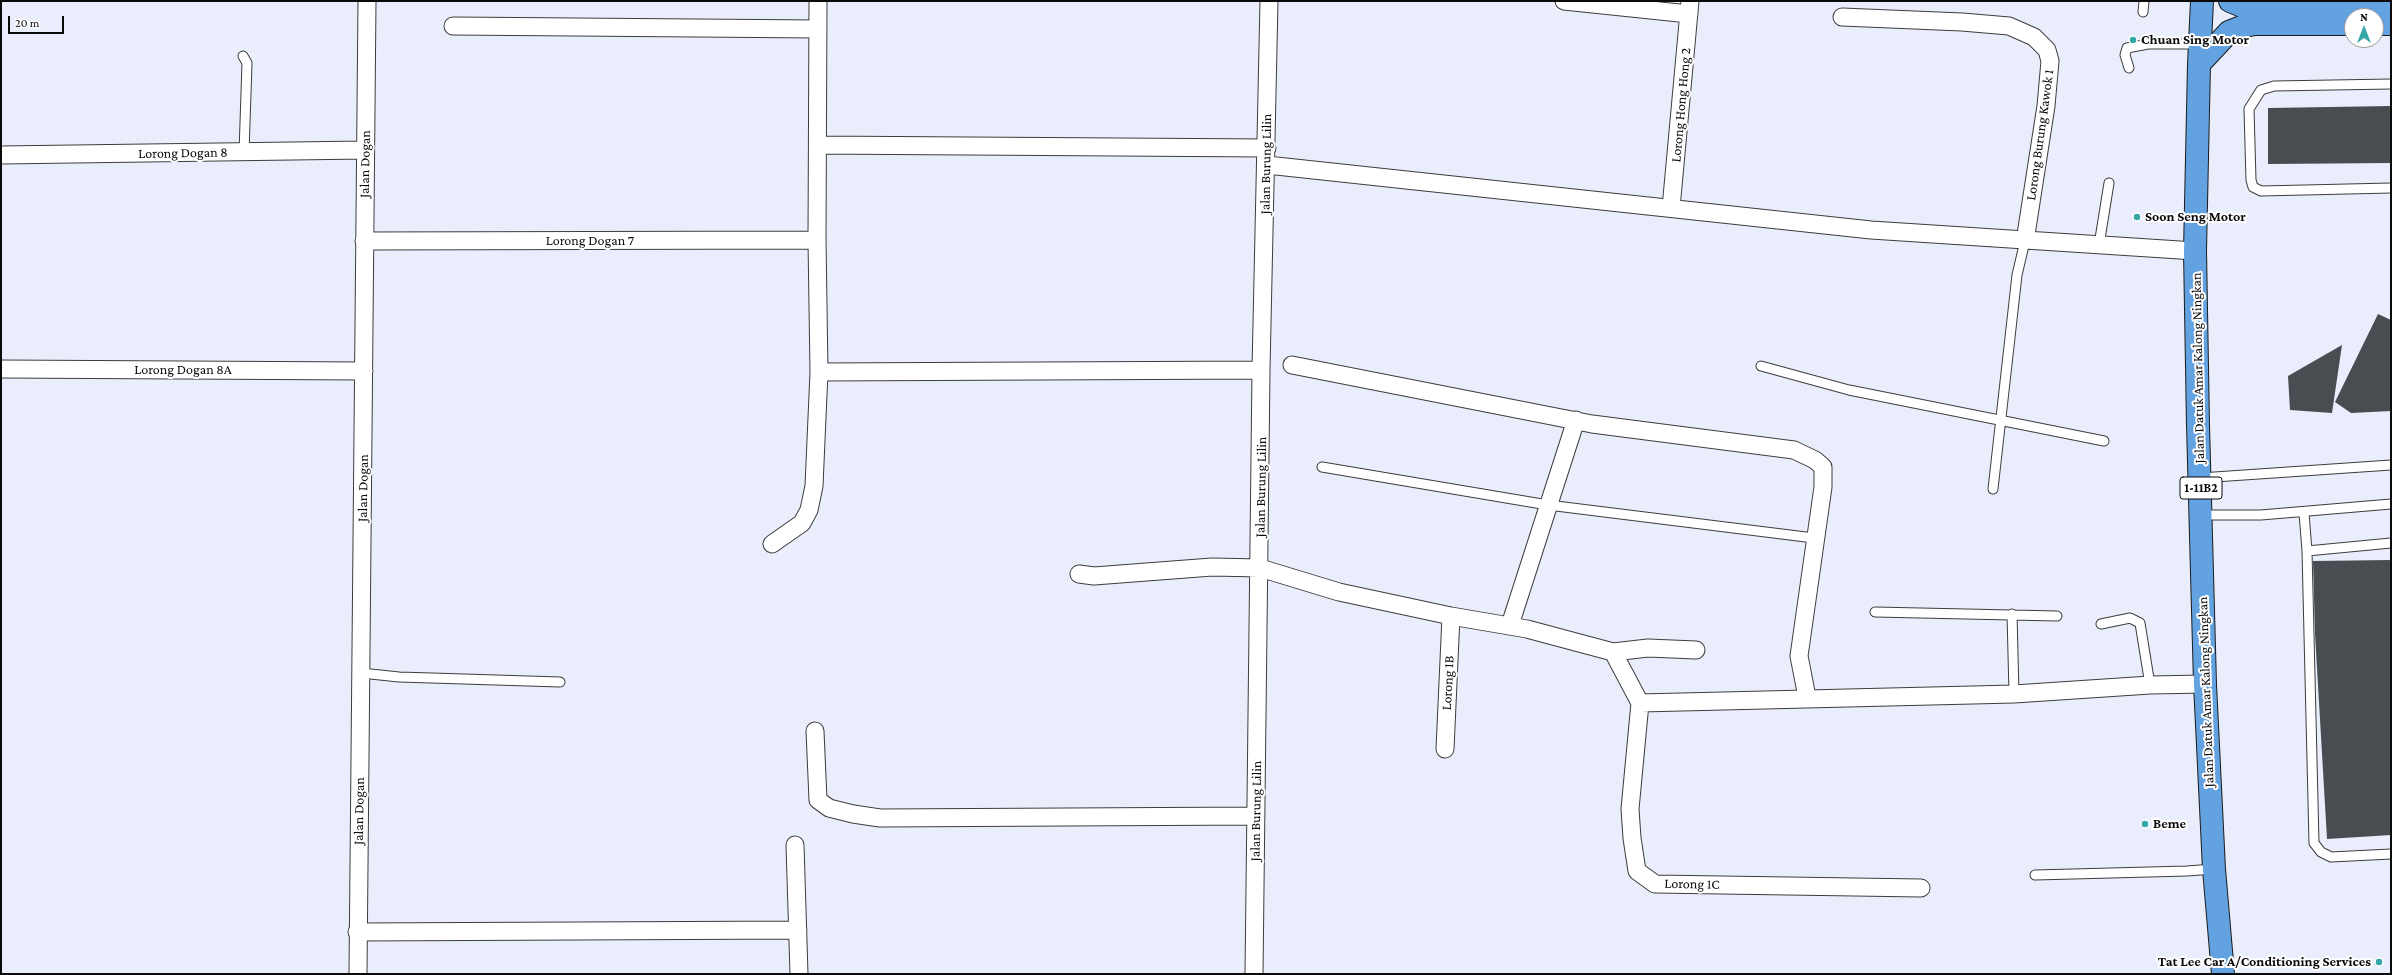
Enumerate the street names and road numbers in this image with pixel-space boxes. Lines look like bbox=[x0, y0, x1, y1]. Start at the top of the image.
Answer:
street label: Lorong Hong Hong 2 bbox=[1668, 47, 1694, 163]
street label: Lorong Burung Kawok 1 bbox=[2022, 68, 2058, 202]
street label: Jalan Burung Lilin bbox=[1257, 113, 1275, 215]
street label: Jalan Dogan bbox=[356, 130, 374, 198]
street label: Lorong Dogan 8 bbox=[138, 144, 228, 162]
street label: Lorong Dogan 7 bbox=[546, 233, 634, 249]
street label: Jalan Datuk Amar Kalong Ningkan bbox=[2188, 272, 2208, 464]
street label: Lorong Dogan 8A bbox=[134, 362, 232, 378]
street label: Jalan Burung Lilin bbox=[1252, 436, 1270, 538]
street label: Jalan Dogan bbox=[354, 454, 372, 522]
road number: 1-11B2 bbox=[2180, 477, 2222, 499]
street label: Jalan Datuk Amar Kalong Ningkan bbox=[2194, 596, 2218, 788]
street label: Lorong 1B bbox=[1438, 655, 1458, 711]
street label: Jalan Burung Lilin bbox=[1247, 760, 1265, 862]
street label: Jalan Dogan bbox=[350, 777, 368, 845]
street label: Lorong 1C bbox=[1664, 875, 1720, 893]

